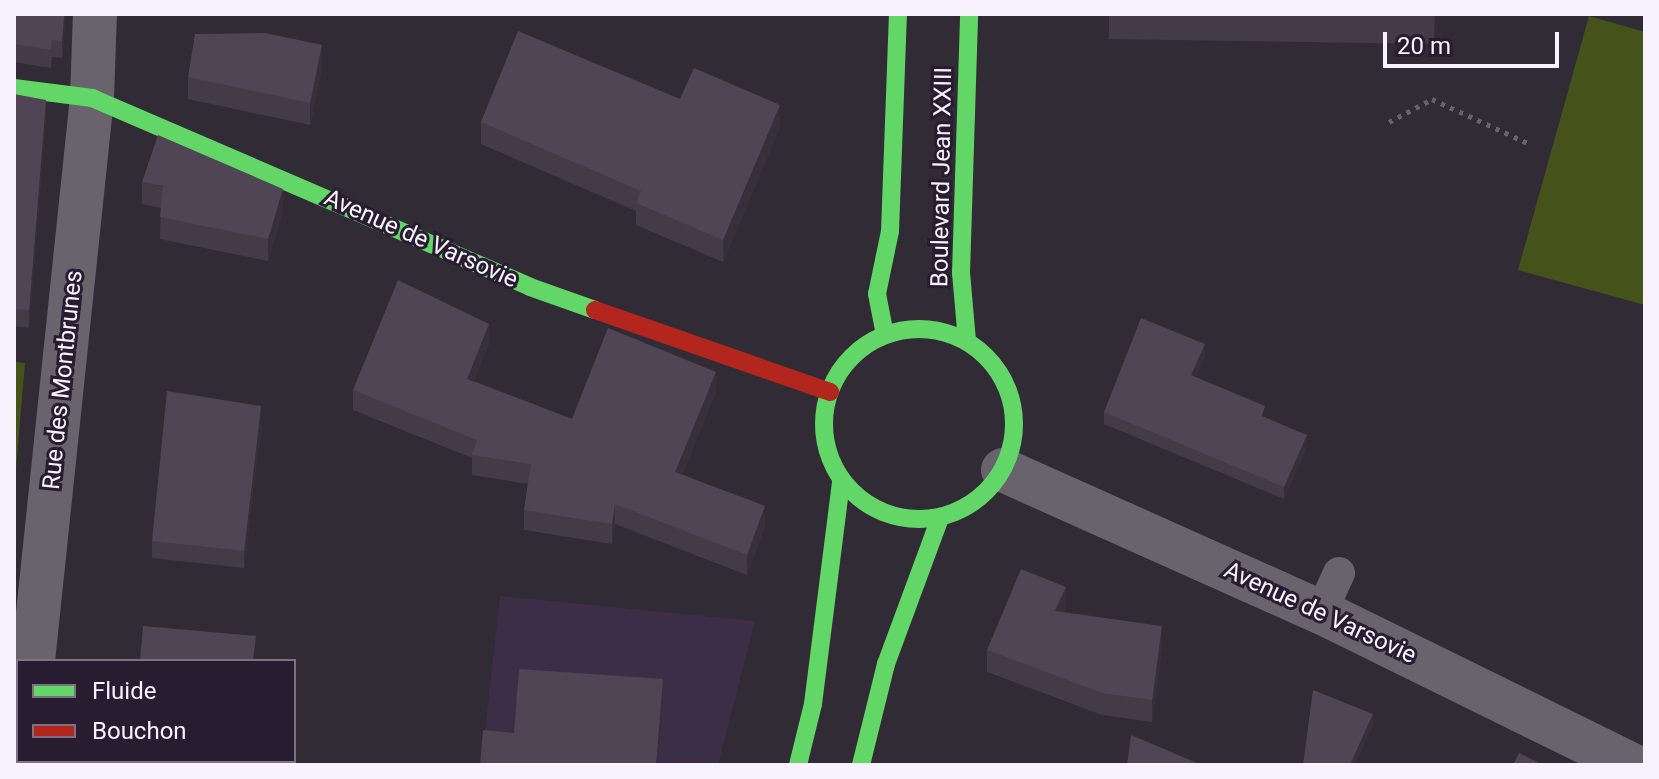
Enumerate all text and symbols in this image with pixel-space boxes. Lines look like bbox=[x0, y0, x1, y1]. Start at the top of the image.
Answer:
scale bar bbox=[1387, 16, 1563, 66]
text: 20 m bbox=[1397, 32, 1451, 60]
street label: Boulevard Jean XXIII bbox=[926, 67, 958, 287]
street label: Avenue de Varsovie bbox=[320, 183, 522, 295]
street label: Rue des Montbrunes bbox=[37, 269, 89, 491]
street label: Avenue de Varsovie bbox=[1219, 556, 1421, 670]
legend bbox=[16, 659, 296, 763]
text: Fluide bbox=[92, 677, 156, 705]
text: Bouchon bbox=[92, 717, 187, 745]

